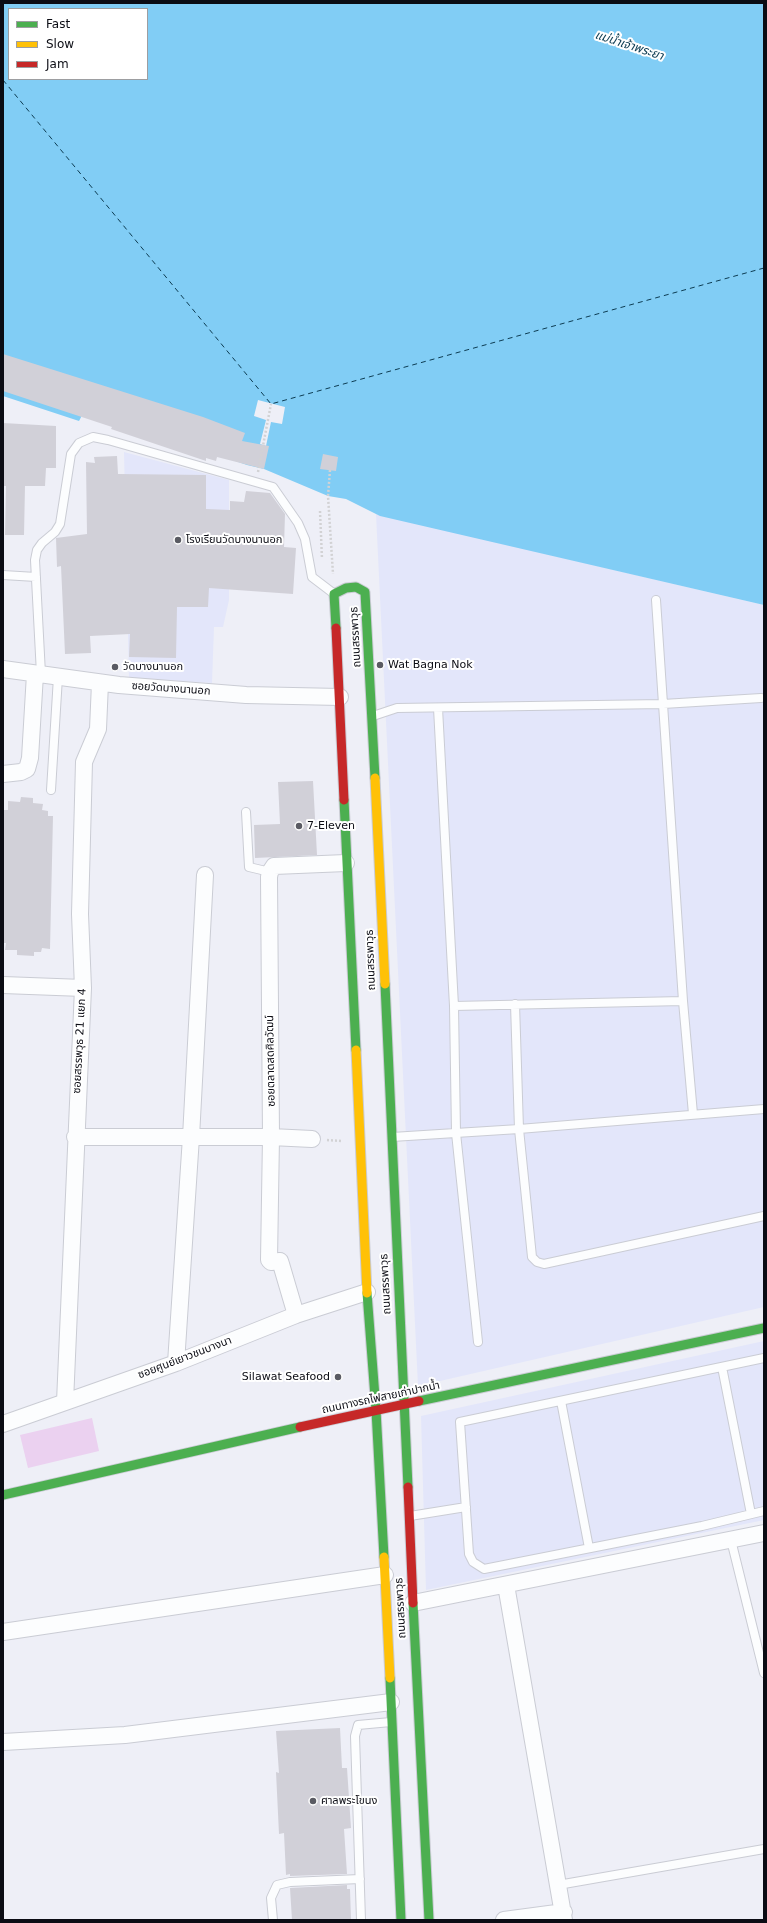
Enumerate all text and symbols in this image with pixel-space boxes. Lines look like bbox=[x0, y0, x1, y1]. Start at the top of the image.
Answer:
legend bbox=[8, 8, 148, 80]
text: Fast bbox=[46, 17, 70, 31]
water label: แม่น้ำเจ้าพระยา bbox=[593, 28, 665, 64]
text: Slow bbox=[46, 37, 74, 51]
text: Jam bbox=[46, 57, 69, 71]
place label: โรงเรียนวัดบางนานอก bbox=[186, 533, 282, 547]
marker: โรงเรียนวัดบางนานอก bbox=[173, 535, 183, 545]
street label: ถนนสรรพาวุธ bbox=[348, 606, 364, 668]
place label: Wat Bagna Nok bbox=[388, 658, 473, 672]
place label: วัดบางนานอก bbox=[123, 660, 183, 674]
marker: Wat Bagna Nok bbox=[375, 660, 385, 670]
marker: วัดบางนานอก bbox=[110, 662, 120, 672]
street label: ซอยวัดบางนานอก bbox=[131, 680, 211, 698]
place label: 7-Eleven bbox=[307, 819, 355, 833]
marker: 7-Eleven bbox=[294, 821, 304, 831]
street label: ถนนสรรพาวุธ bbox=[363, 929, 379, 991]
street label: ซอยสรรพวุธ 21 แยก 4 bbox=[71, 988, 89, 1094]
street label: ซอยตลาดสดศิลวัฒน์ bbox=[264, 1015, 278, 1107]
street label: ถนนสรรพาวุธ bbox=[378, 1253, 394, 1315]
street label: ซอยศูนย์เยาวชนบางนา bbox=[136, 1334, 234, 1382]
place label: Silawat Seafood bbox=[242, 1370, 330, 1384]
marker: Silawat Seafood bbox=[333, 1372, 343, 1382]
street label: ถนนทางรถไฟสายเก่าปากน้ำ bbox=[321, 1379, 441, 1417]
street label: ถนนสรรพาวุธ bbox=[393, 1577, 409, 1639]
place label: ศาลพระโขนง bbox=[321, 1794, 377, 1808]
marker: ศาลพระโขนง bbox=[308, 1796, 318, 1806]

